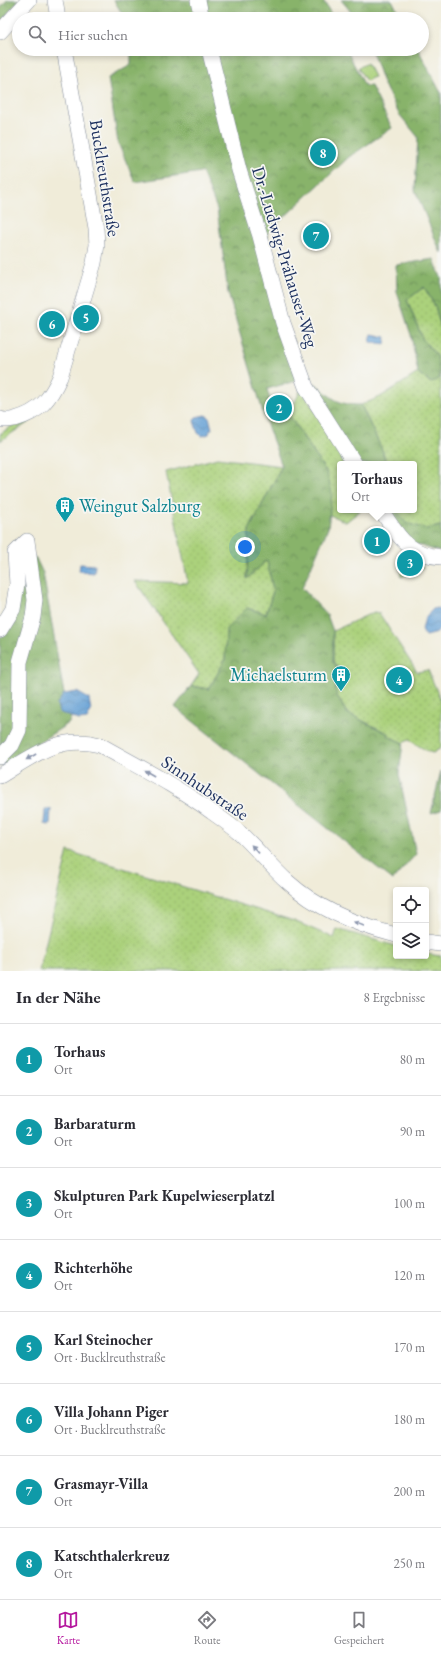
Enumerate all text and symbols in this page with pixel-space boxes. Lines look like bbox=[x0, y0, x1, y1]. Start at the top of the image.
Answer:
search box bbox=[12, 12, 429, 56]
icon: search bbox=[26, 23, 48, 45]
text: Hier suchen bbox=[58, 25, 128, 44]
street label: Bucklreuthstraße bbox=[85, 118, 126, 238]
pin: 8 bbox=[310, 138, 336, 168]
street label: Dr.-Ludwig-Prähauser-Weg bbox=[247, 163, 324, 350]
pin: 7 bbox=[303, 221, 329, 251]
pin: 5 bbox=[73, 303, 99, 333]
pin: 6 bbox=[39, 309, 65, 339]
pin: 2 bbox=[266, 393, 292, 423]
popup bbox=[337, 461, 417, 513]
text: Torhaus bbox=[351, 469, 403, 488]
text: Ort bbox=[351, 488, 370, 505]
place label: Weingut Salzburg bbox=[79, 494, 201, 517]
building icon: Weingut Salzburg bbox=[54, 495, 76, 523]
pin: 1 bbox=[364, 526, 390, 556]
your location bbox=[235, 537, 255, 557]
pin: 3 bbox=[397, 548, 423, 578]
place label: Michaelsturm bbox=[230, 663, 327, 686]
building icon: Michaelsturm bbox=[330, 664, 352, 692]
pin: 4 bbox=[386, 665, 412, 695]
street label: Sinnhubstraße bbox=[157, 750, 253, 825]
one-way arrow bbox=[25, 754, 37, 761]
one-way arrow bbox=[144, 770, 155, 777]
one-way arrow bbox=[250, 844, 259, 854]
map controls bbox=[393, 887, 429, 959]
button: locate bbox=[393, 887, 429, 923]
one-way arrow bbox=[352, 921, 364, 927]
button: layers bbox=[393, 923, 429, 959]
text: In der Nähe bbox=[16, 986, 101, 1008]
text: 8 Ergebnisse bbox=[364, 989, 425, 1006]
text: Torhaus bbox=[54, 1042, 105, 1061]
text: 1 bbox=[26, 1051, 32, 1068]
text: 80 m bbox=[400, 1051, 425, 1068]
text: Ort bbox=[54, 1061, 72, 1078]
text: Barbaraturm bbox=[54, 1114, 136, 1133]
text: 2 bbox=[26, 1123, 32, 1140]
text: 90 m bbox=[400, 1123, 425, 1140]
text: Ort bbox=[54, 1133, 72, 1150]
text: Skulpturen Park Kupelwieserplatzl bbox=[54, 1186, 275, 1205]
text: 3 bbox=[26, 1195, 32, 1212]
text: 100 m bbox=[394, 1195, 425, 1212]
text: Ort bbox=[54, 1205, 72, 1222]
text: Richterhöhe bbox=[54, 1258, 132, 1277]
text: 4 bbox=[26, 1267, 32, 1284]
text: 120 m bbox=[394, 1267, 425, 1284]
text: Ort bbox=[54, 1277, 72, 1294]
text: Karl Steinocher bbox=[54, 1330, 153, 1349]
text: 5 bbox=[26, 1339, 32, 1356]
text: 170 m bbox=[394, 1339, 425, 1356]
text: Ort · Bucklreuthstraße bbox=[54, 1349, 166, 1366]
text: Villa Johann Piger bbox=[54, 1402, 169, 1421]
text: 6 bbox=[26, 1411, 32, 1428]
text: 180 m bbox=[394, 1411, 425, 1428]
text: Ort · Bucklreuthstraße bbox=[54, 1421, 166, 1438]
text: Grasmayr-Villa bbox=[54, 1474, 148, 1493]
text: 7 bbox=[26, 1483, 32, 1500]
text: 200 m bbox=[394, 1483, 425, 1500]
text: Ort bbox=[54, 1493, 72, 1510]
text: Katschthalerkreuz bbox=[54, 1546, 170, 1565]
text: 8 bbox=[26, 1555, 32, 1572]
text: 250 m bbox=[394, 1555, 425, 1572]
text: Ort bbox=[54, 1565, 72, 1582]
tab: Karte bbox=[57, 1609, 80, 1647]
tab: Route bbox=[194, 1609, 221, 1647]
tab: Gespeichert bbox=[334, 1609, 384, 1647]

